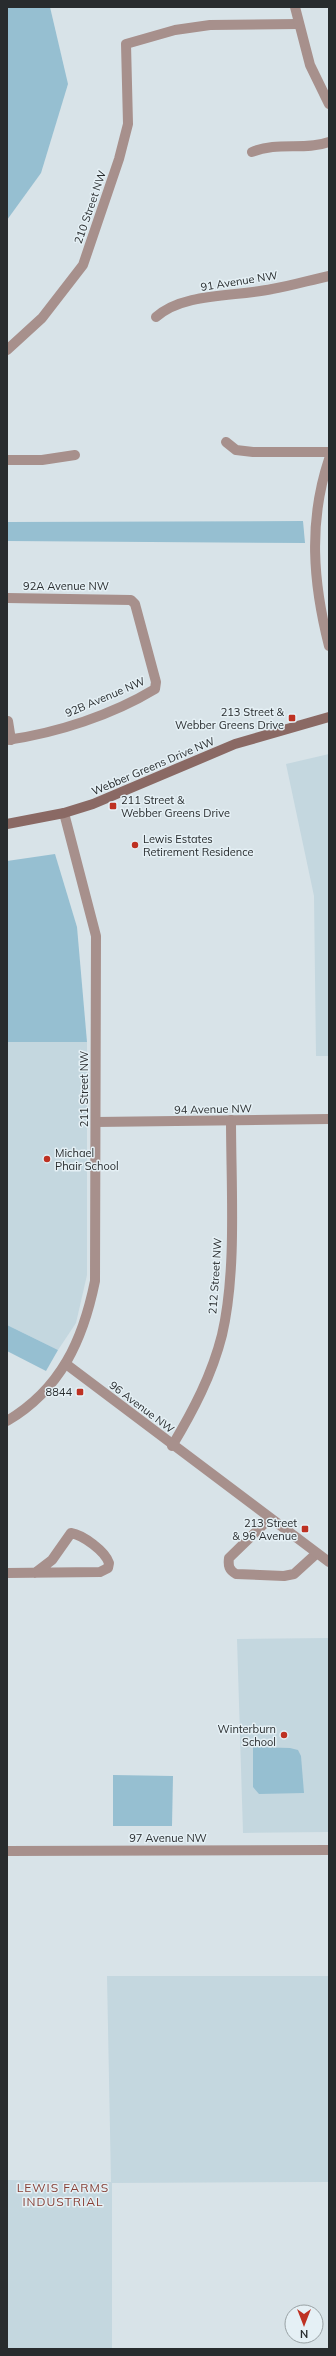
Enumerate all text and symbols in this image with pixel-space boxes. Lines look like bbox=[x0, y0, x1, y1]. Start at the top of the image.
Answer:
street label: 210 Street NW bbox=[71, 169, 109, 245]
street label: 91 Avenue NW bbox=[200, 268, 278, 294]
street label: 92A Avenue NW bbox=[23, 579, 109, 593]
street label: 92B Avenue NW bbox=[63, 674, 147, 720]
place label: 213 Street & Webber Greens Drive bbox=[175, 705, 285, 732]
marker: 213 Street & Webber Greens Drive bbox=[287, 713, 297, 723]
street label: Webber Greens Drive NW bbox=[89, 734, 217, 798]
place label: 211 Street & Webber Greens Drive bbox=[121, 793, 230, 820]
marker: 211 Street & Webber Greens Drive bbox=[108, 801, 118, 811]
place label: Lewis Estates Retirement Residence bbox=[143, 832, 254, 859]
marker: Lewis Estates Retirement Residence bbox=[130, 840, 140, 850]
street label: 211 Street NW bbox=[77, 1051, 91, 1127]
street label: 94 Avenue NW bbox=[174, 1101, 252, 1117]
place label: Michael Phair School bbox=[55, 1146, 119, 1173]
marker: Michael Phair School bbox=[42, 1154, 52, 1164]
street label: 212 Street NW bbox=[205, 1237, 225, 1315]
street label: 96 Avenue NW bbox=[107, 1378, 177, 1436]
place label: 8844 bbox=[46, 1385, 72, 1399]
marker: 8844 bbox=[75, 1387, 85, 1397]
place label: 213 Street & 96 Avenue bbox=[232, 1516, 297, 1543]
marker: 213 Street & 96 Avenue bbox=[300, 1524, 310, 1534]
place label: Winterburn School bbox=[218, 1722, 276, 1749]
marker: Winterburn School bbox=[279, 1730, 289, 1740]
street label: 97 Avenue NW bbox=[129, 1831, 207, 1845]
district label: LEWIS FARMS INDUSTRIAL bbox=[17, 2180, 109, 2209]
north arrow bbox=[284, 2304, 324, 2344]
text: N bbox=[300, 2327, 308, 2341]

